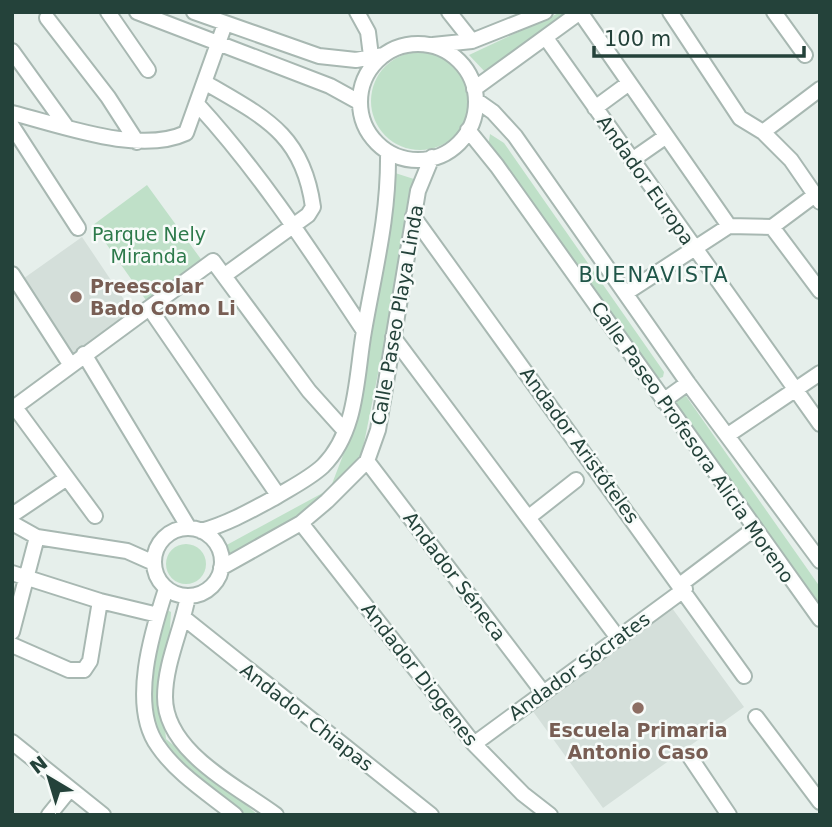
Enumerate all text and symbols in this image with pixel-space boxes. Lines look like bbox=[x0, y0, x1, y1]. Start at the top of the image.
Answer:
scale bar bbox=[594, 14, 804, 58]
text: 100 m bbox=[604, 27, 671, 51]
street label: Andador Europa bbox=[593, 111, 699, 249]
street label: Calle Paseo Playa Linda bbox=[367, 203, 427, 427]
park label: Parque Nely Miranda bbox=[92, 223, 206, 267]
district label: BUENAVISTA bbox=[578, 263, 730, 287]
place label: Preescolar Bado Como Li bbox=[90, 275, 236, 319]
marker: Preescolar Bado Como Li bbox=[68, 289, 84, 305]
street label: Calle Paseo Profesora Alicia Moreno bbox=[587, 297, 799, 587]
street label: Andador Aristóteles bbox=[516, 363, 644, 527]
street label: Andador Séneca bbox=[399, 507, 511, 645]
street label: Andador Diogenes bbox=[357, 598, 483, 750]
street label: Andador Sócrates bbox=[504, 607, 654, 725]
street label: Andador Chiapas bbox=[236, 658, 378, 776]
marker: Escuela Primaria Antonio Caso bbox=[630, 700, 646, 716]
place label: Escuela Primaria Antonio Caso bbox=[548, 719, 728, 763]
north arrow bbox=[14, 743, 84, 813]
text: N bbox=[25, 751, 52, 778]

